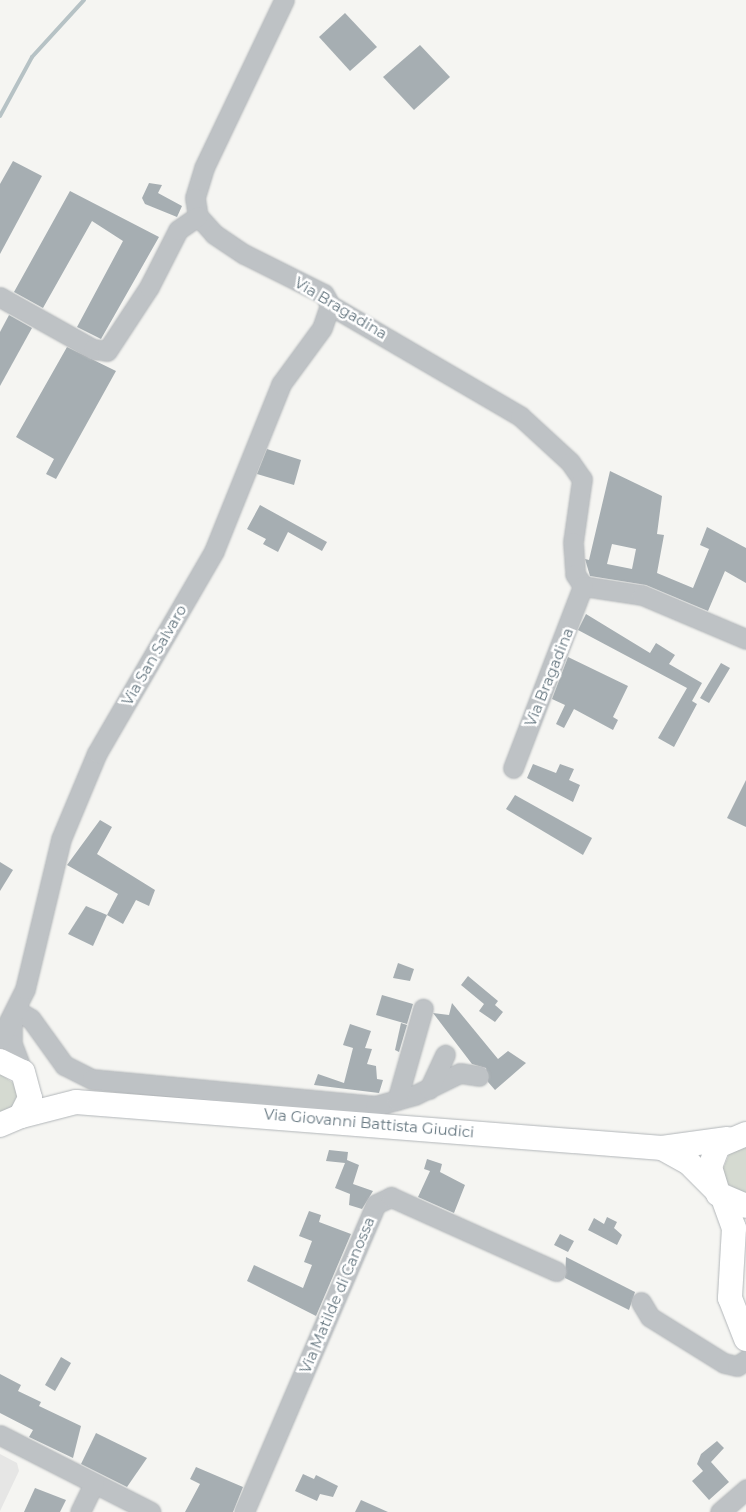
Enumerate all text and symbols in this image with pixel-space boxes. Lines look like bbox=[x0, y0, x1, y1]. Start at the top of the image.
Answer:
street label: Via Bragadina bbox=[291, 273, 391, 343]
street label: Via San Salvaro bbox=[118, 601, 190, 709]
street label: Via Bragadina bbox=[521, 625, 577, 729]
street label: Via Giovanni Battista Giudici bbox=[263, 1105, 475, 1141]
street label: Via Matilde di Canossa bbox=[296, 1214, 378, 1376]

